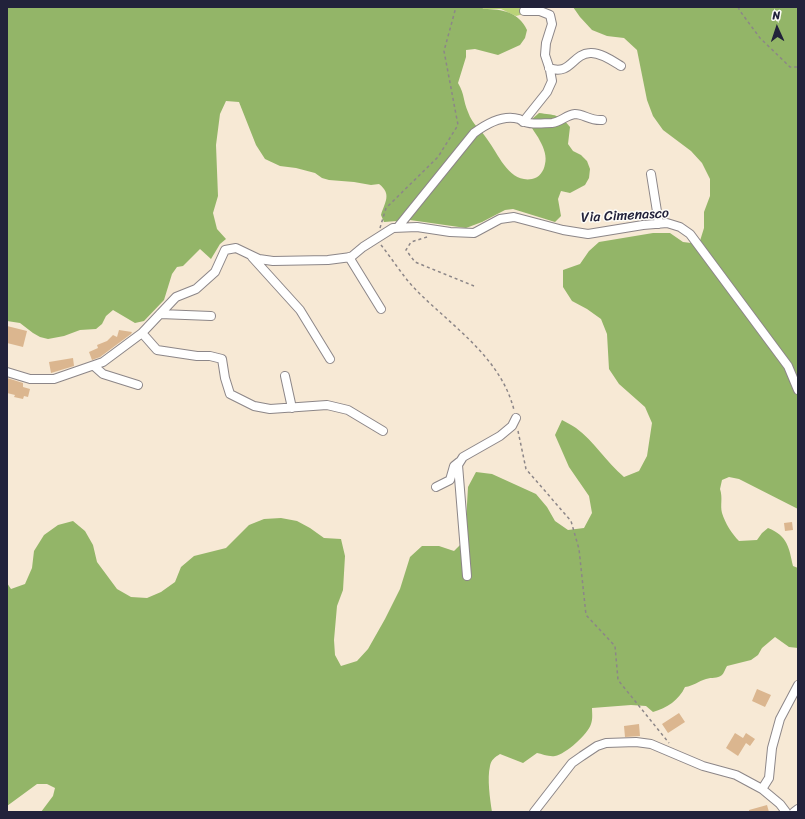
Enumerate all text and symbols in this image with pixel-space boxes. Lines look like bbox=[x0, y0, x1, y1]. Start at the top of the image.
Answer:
text: N bbox=[772, 6, 781, 25]
north arrow bbox=[757, 8, 797, 48]
street label: Via Cimenasco bbox=[581, 205, 669, 227]

